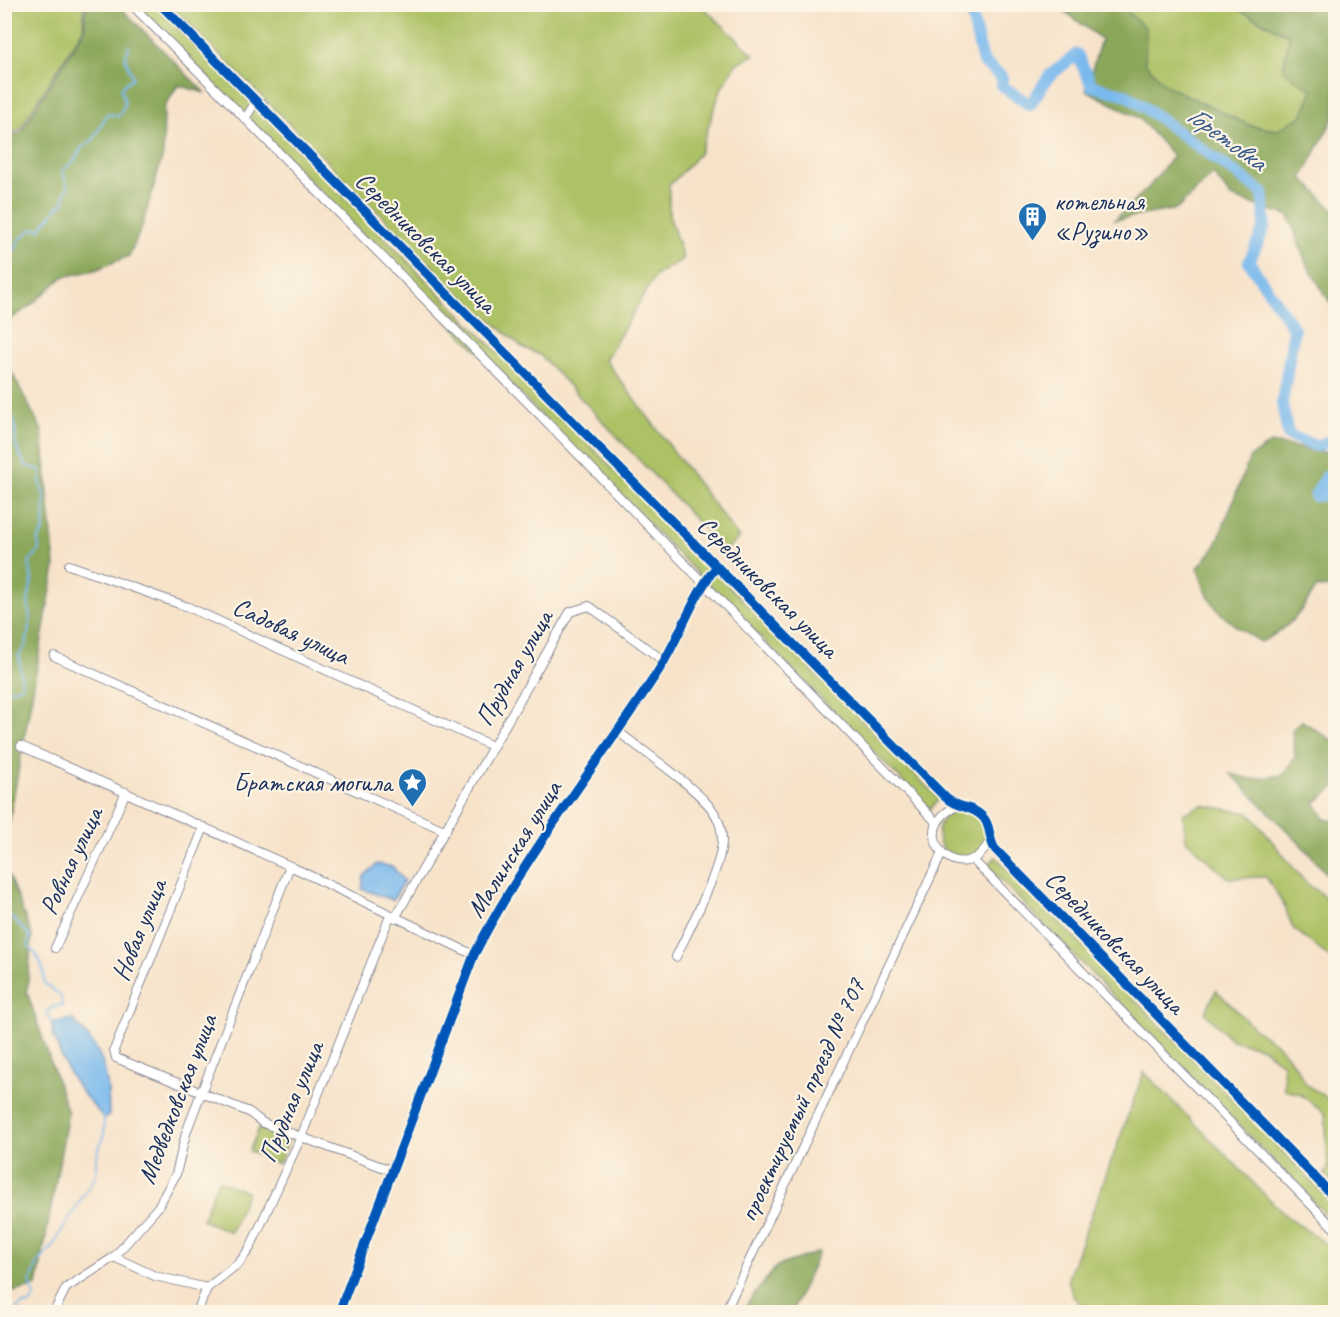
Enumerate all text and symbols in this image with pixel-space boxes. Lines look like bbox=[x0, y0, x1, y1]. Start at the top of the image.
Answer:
water label: Горетовка bbox=[1181, 98, 1275, 179]
street label: Середниковская улица bbox=[348, 164, 506, 322]
place label: котельная «Рузино» bbox=[1054, 185, 1149, 249]
building icon: котельная «Рузино» bbox=[1017, 200, 1049, 242]
street label: Середниковская улица bbox=[690, 509, 848, 667]
street label: Садовая улица bbox=[227, 590, 356, 673]
street label: Прудная улица bbox=[468, 602, 562, 732]
place label: Братская могила bbox=[233, 766, 394, 799]
place icon: Братская могила bbox=[397, 766, 429, 808]
street label: Малинская улица bbox=[459, 773, 570, 924]
street label: Ровная улица bbox=[32, 800, 111, 920]
street label: Середниковская улица bbox=[1038, 863, 1194, 1023]
street label: Новая улица bbox=[104, 872, 175, 985]
street label: проектируемый проезд № 707 bbox=[731, 972, 873, 1227]
street label: Медведковская улица bbox=[130, 1008, 225, 1188]
street label: Прудная улица bbox=[251, 1034, 332, 1167]

